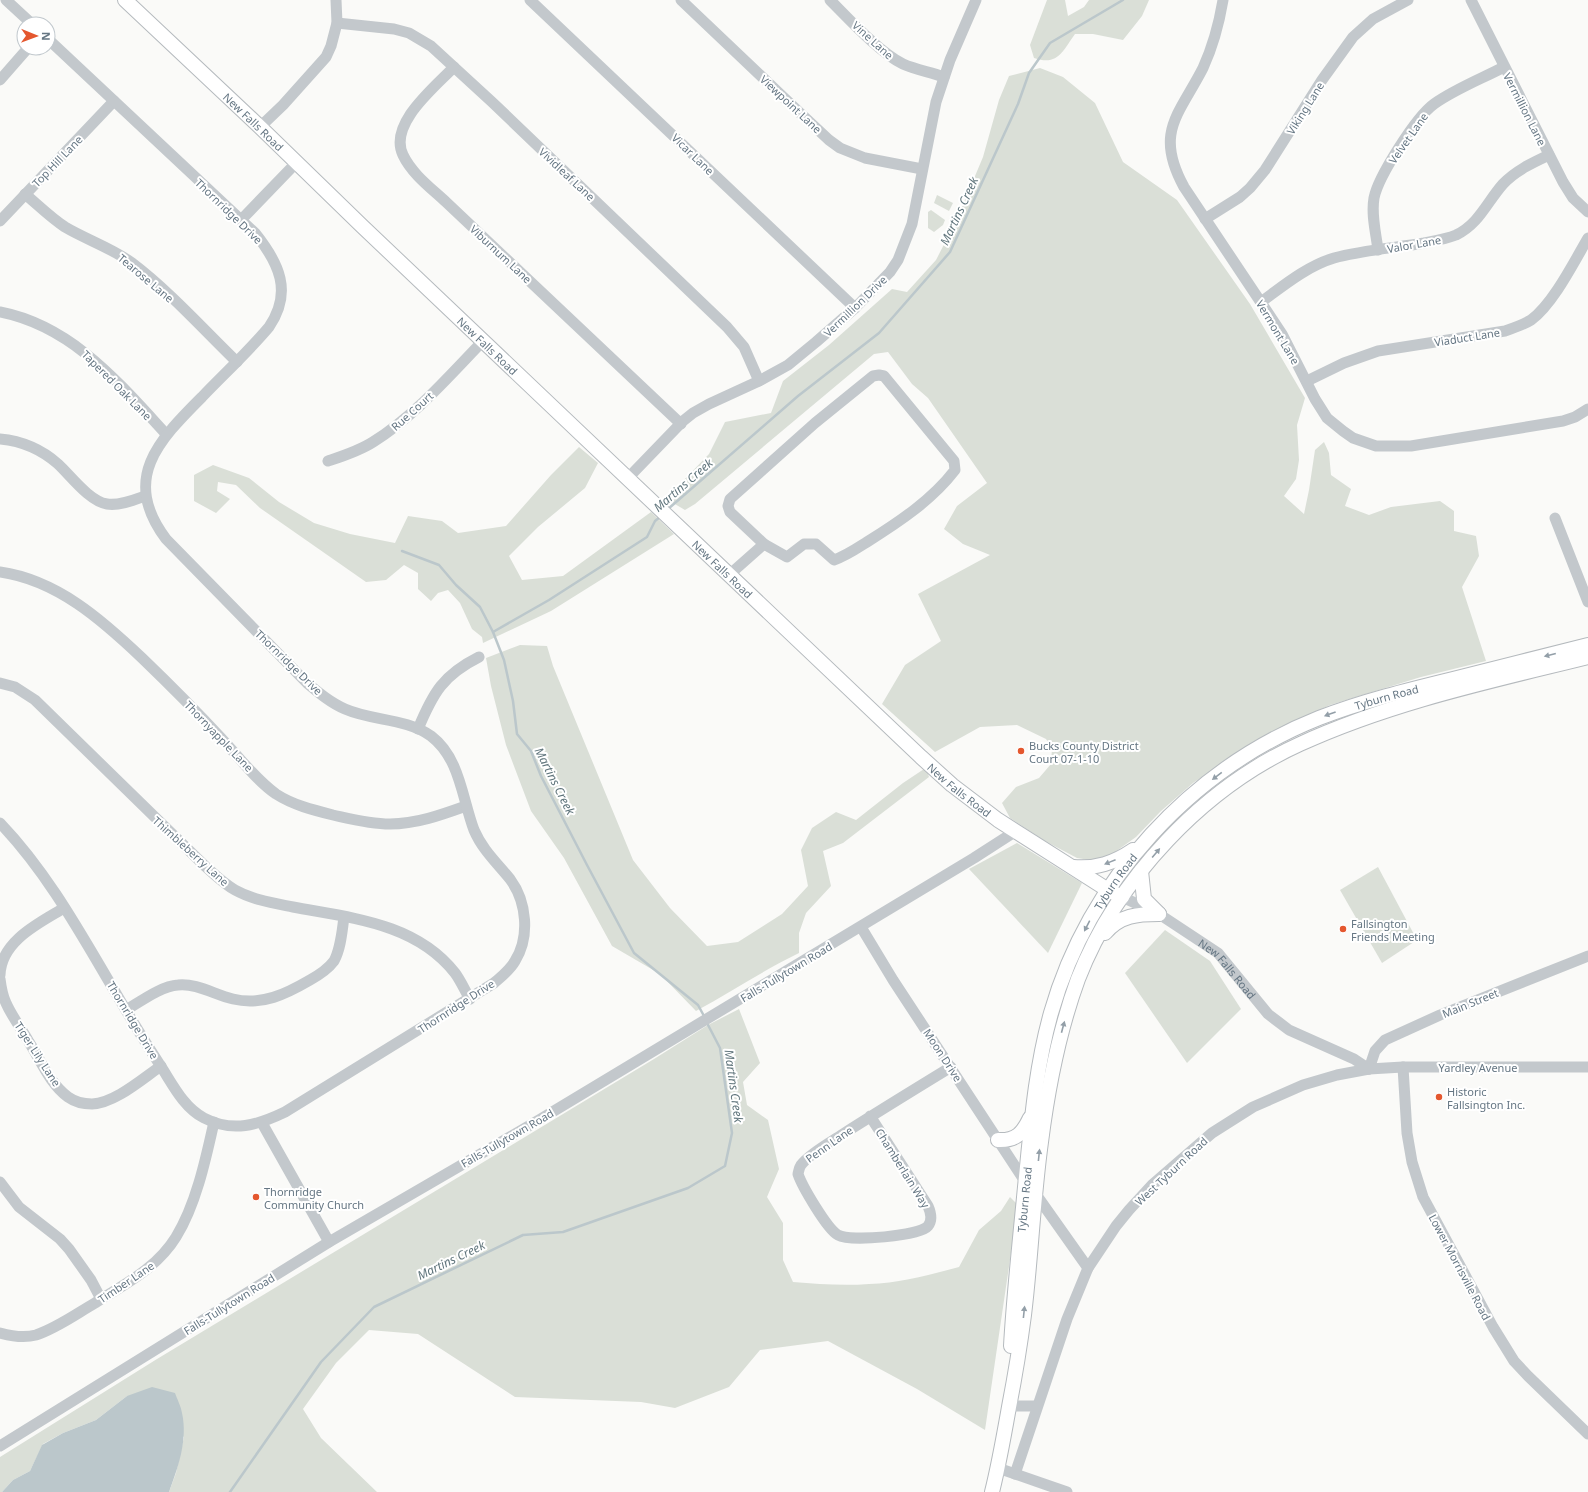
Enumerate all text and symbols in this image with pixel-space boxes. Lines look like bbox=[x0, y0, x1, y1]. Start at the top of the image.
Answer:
north arrow bbox=[16, 16, 56, 56]
street label: Vine Lane bbox=[849, 18, 897, 62]
text: N bbox=[39, 32, 54, 41]
street label: Vermillion Lane bbox=[1500, 70, 1550, 148]
street label: Viewpoint Lane bbox=[757, 72, 825, 136]
street label: Viking Lane bbox=[1283, 79, 1327, 137]
street label: New Falls Road bbox=[220, 89, 287, 154]
street label: Velvet Lane bbox=[1385, 110, 1431, 166]
street label: Vicar Lane bbox=[669, 130, 717, 178]
street label: Top Hill Lane bbox=[29, 132, 85, 190]
street label: Vividleaf Lane bbox=[536, 144, 598, 204]
water label: Martins Creek bbox=[936, 173, 983, 248]
street label: Thornridge Drive bbox=[192, 175, 266, 247]
street label: Viburnum Lane bbox=[467, 221, 535, 287]
street label: Valor Lane bbox=[1386, 232, 1442, 256]
street label: Tearose Lane bbox=[115, 250, 177, 306]
street label: Vermillion Drive bbox=[820, 272, 890, 340]
street label: Vermont Lane bbox=[1253, 297, 1303, 367]
street label: New Falls Road bbox=[454, 313, 521, 378]
street label: Viaduct Lane bbox=[1433, 324, 1501, 350]
street label: Tapered Oak Lane bbox=[79, 347, 155, 423]
street label: Rue Court bbox=[388, 388, 436, 434]
water label: Martins Creek bbox=[650, 454, 717, 516]
street label: New Falls Road bbox=[689, 536, 756, 601]
street label: Thornridge Drive bbox=[252, 626, 326, 698]
one-way arrow bbox=[1544, 652, 1556, 658]
street label: Tyburn Road bbox=[1353, 680, 1420, 713]
street label: Thornyapple Lane bbox=[181, 697, 257, 775]
one-way arrow bbox=[1324, 712, 1336, 718]
place label: Bucks County District Court 07-1-10 bbox=[1029, 738, 1139, 766]
water label: Martins Creek bbox=[531, 744, 580, 819]
marker: Bucks County District Court 07-1-10 bbox=[1016, 746, 1026, 756]
street label: New Falls Road bbox=[924, 759, 995, 820]
one-way arrow bbox=[1211, 772, 1222, 781]
street label: Thimbleberry Lane bbox=[150, 813, 232, 889]
one-way arrow bbox=[1152, 847, 1161, 858]
street label: Tyburn Road bbox=[1090, 850, 1140, 912]
one-way arrow bbox=[1104, 860, 1116, 866]
place label: Fallsington Friends Meeting bbox=[1351, 916, 1435, 944]
one-way arrow bbox=[1084, 920, 1090, 932]
marker: Fallsington Friends Meeting bbox=[1338, 924, 1348, 934]
street label: New Falls Road bbox=[1196, 935, 1260, 1002]
street label: Falls-Tullytown Road bbox=[737, 939, 835, 1005]
street label: Thornridge Drive bbox=[415, 976, 497, 1036]
street label: Thornridge Drive bbox=[104, 978, 162, 1062]
street label: Main Street bbox=[1440, 985, 1500, 1021]
street label: Tiger Lily Lane bbox=[12, 1019, 64, 1089]
one-way arrow bbox=[1060, 1021, 1066, 1033]
street label: Moon Drive bbox=[920, 1026, 966, 1084]
water label: Martins Creek bbox=[720, 1048, 748, 1125]
street label: Yardley Avenue bbox=[1439, 1060, 1517, 1075]
place label: Historic Fallsington Inc. bbox=[1447, 1084, 1525, 1112]
marker: Historic Fallsington Inc. bbox=[1434, 1092, 1444, 1102]
street label: Falls-Tullytown Road bbox=[458, 1105, 556, 1171]
street label: Penn Lane bbox=[802, 1122, 856, 1166]
street label: Chamberlain Way bbox=[873, 1125, 934, 1211]
street label: West Tyburn Road bbox=[1131, 1133, 1211, 1209]
one-way arrow bbox=[1036, 1149, 1042, 1161]
street label: Tyburn Road bbox=[1013, 1166, 1034, 1233]
place label: Thornridge Community Church bbox=[264, 1184, 364, 1212]
marker: Thornridge Community Church bbox=[251, 1192, 261, 1202]
street label: Lower Morrisville Road bbox=[1426, 1211, 1494, 1323]
water label: Martins Creek bbox=[414, 1236, 489, 1284]
street label: Timber Lane bbox=[95, 1258, 157, 1306]
street label: Falls-Tullytown Road bbox=[181, 1270, 277, 1338]
one-way arrow bbox=[1021, 1306, 1027, 1318]

